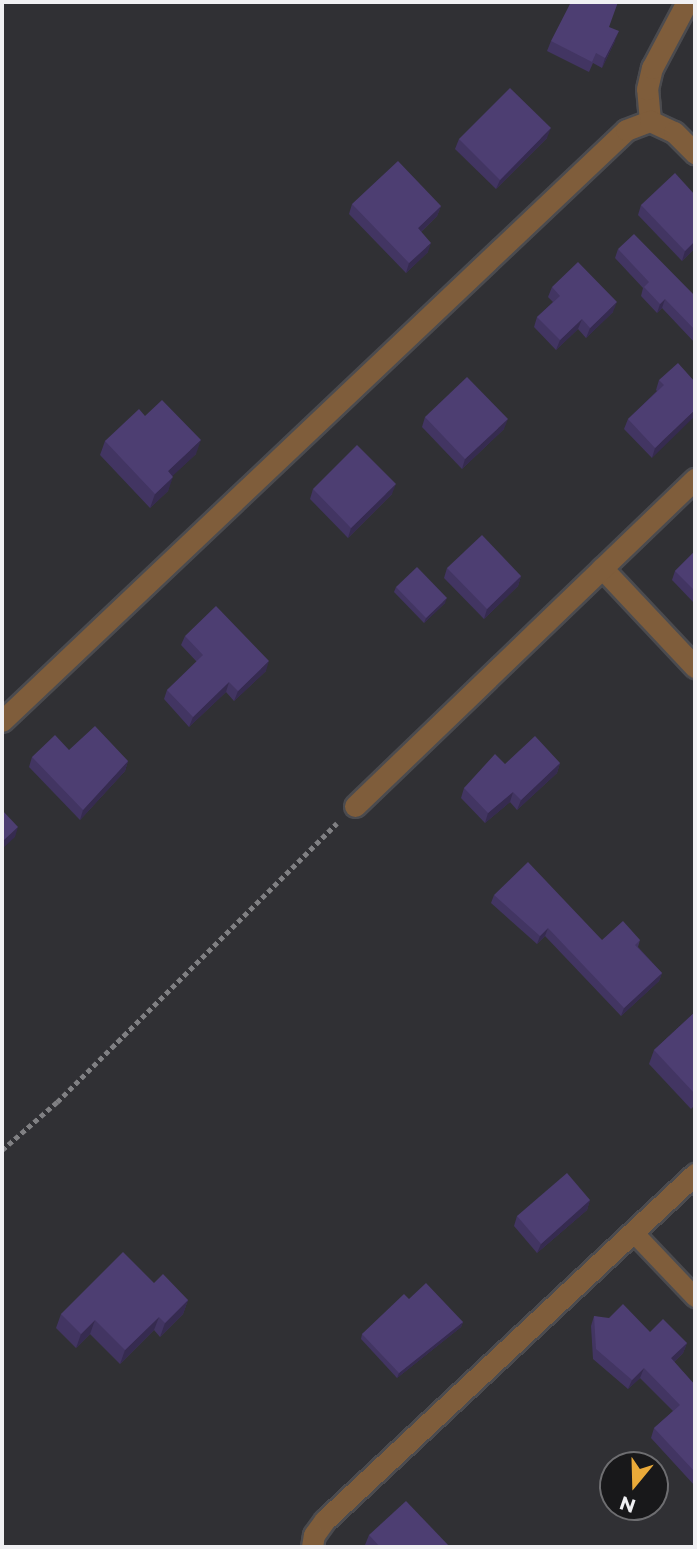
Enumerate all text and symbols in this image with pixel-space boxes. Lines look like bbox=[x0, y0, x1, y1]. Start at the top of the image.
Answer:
north arrow bbox=[599, 1451, 669, 1521]
text: N bbox=[617, 1491, 639, 1518]

